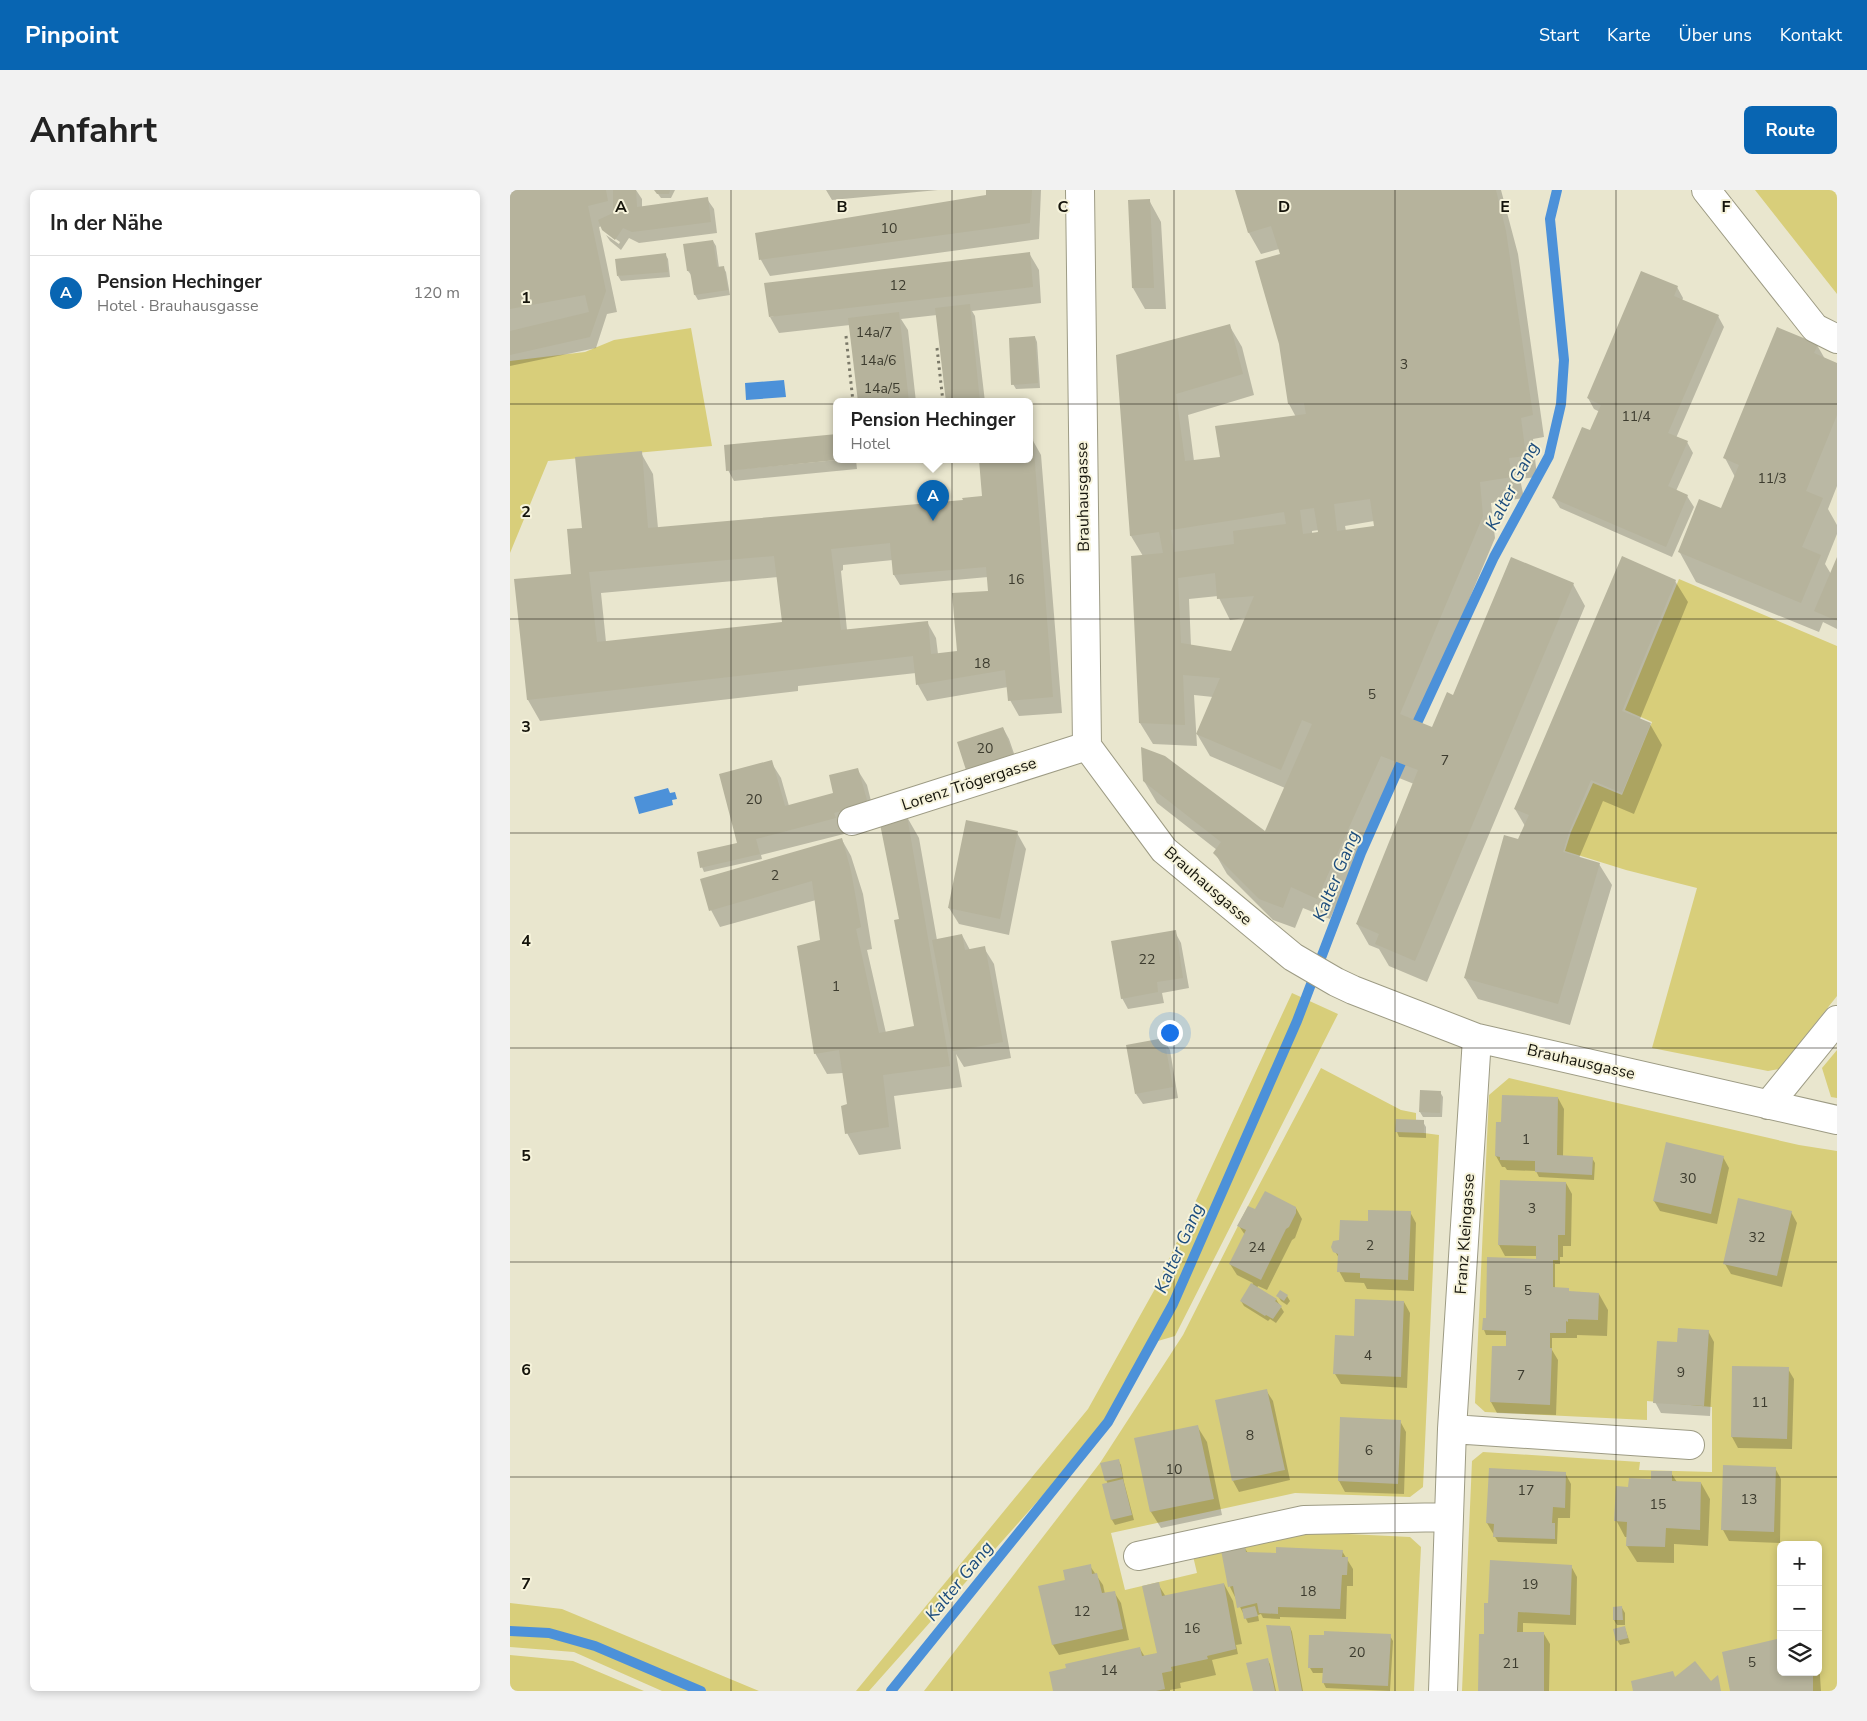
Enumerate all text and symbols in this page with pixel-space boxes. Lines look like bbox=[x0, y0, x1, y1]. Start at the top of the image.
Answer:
text: Pinpoint bbox=[25, 19, 118, 51]
text: Start bbox=[1539, 23, 1579, 47]
text: Karte bbox=[1607, 23, 1651, 47]
text: Über uns bbox=[1679, 23, 1752, 47]
text: Kontakt bbox=[1780, 23, 1842, 47]
button: Route bbox=[1744, 106, 1837, 154]
text: Anfahrt bbox=[30, 107, 157, 154]
text: A bbox=[615, 196, 627, 218]
text: B bbox=[836, 196, 848, 218]
text: C bbox=[1058, 196, 1069, 218]
text: D bbox=[1278, 196, 1290, 218]
text: E bbox=[1500, 196, 1510, 218]
text: F bbox=[1722, 196, 1731, 218]
text: In der Nähe bbox=[50, 209, 163, 237]
house number: 10 bbox=[881, 219, 897, 238]
text: Pension Hechinger bbox=[97, 269, 262, 295]
house number: 12 bbox=[890, 276, 906, 295]
text: A bbox=[60, 282, 72, 304]
text: 120 m bbox=[413, 282, 460, 304]
text: 1 bbox=[521, 287, 531, 309]
text: Hotel · Brauhausgasse bbox=[97, 295, 259, 317]
house number: 14a/7 bbox=[856, 323, 892, 342]
house number: 14a/6 bbox=[860, 351, 896, 370]
house number: 3 bbox=[1400, 355, 1408, 374]
house number: 14a/5 bbox=[864, 379, 900, 398]
popup bbox=[833, 398, 1033, 463]
text: Pension Hechinger bbox=[851, 407, 1015, 433]
house number: 11/4 bbox=[1621, 407, 1651, 426]
text: Hotel bbox=[851, 433, 890, 455]
water label: Kalter Gang bbox=[1479, 438, 1545, 534]
street label: Brauhausgasse bbox=[1071, 442, 1095, 552]
house number: 11/3 bbox=[1757, 469, 1787, 488]
pin: A bbox=[917, 480, 949, 521]
text: 2 bbox=[521, 501, 531, 523]
house number: 16 bbox=[1008, 570, 1024, 589]
house number: 18 bbox=[974, 654, 990, 673]
house number: 5 bbox=[1368, 685, 1376, 704]
text: 3 bbox=[521, 716, 531, 738]
house number: 20 bbox=[977, 739, 993, 758]
house number: 7 bbox=[1441, 751, 1449, 770]
street label: Lorenz Trögergasse bbox=[899, 752, 1039, 816]
house number: 20 bbox=[746, 790, 762, 809]
water label: Kalter Gang bbox=[1307, 827, 1365, 925]
street label: Brauhausgasse bbox=[1159, 842, 1257, 930]
house number: 2 bbox=[771, 866, 779, 885]
text: 4 bbox=[521, 930, 531, 952]
house number: 22 bbox=[1139, 950, 1155, 969]
house number: 1 bbox=[832, 977, 840, 996]
your location bbox=[1157, 1020, 1183, 1046]
street label: Brauhausgasse bbox=[1525, 1039, 1637, 1085]
house number: 1 bbox=[1522, 1130, 1530, 1149]
text: 5 bbox=[521, 1145, 531, 1167]
house number: 30 bbox=[1680, 1169, 1696, 1188]
street label: Franz Kleingasse bbox=[1450, 1173, 1480, 1295]
water label: Kalter Gang bbox=[1148, 1199, 1210, 1297]
house number: 3 bbox=[1528, 1199, 1536, 1218]
house number: 32 bbox=[1749, 1228, 1765, 1247]
house number: 2 bbox=[1366, 1236, 1374, 1255]
house number: 24 bbox=[1249, 1238, 1265, 1257]
house number: 5 bbox=[1524, 1281, 1532, 1300]
house number: 4 bbox=[1364, 1346, 1372, 1365]
text: 6 bbox=[521, 1359, 531, 1381]
house number: 9 bbox=[1677, 1363, 1685, 1382]
house number: 7 bbox=[1517, 1366, 1525, 1385]
house number: 11 bbox=[1752, 1393, 1768, 1412]
house number: 8 bbox=[1246, 1426, 1254, 1445]
house number: 6 bbox=[1365, 1441, 1373, 1460]
house number: 10 bbox=[1166, 1460, 1182, 1479]
house number: 17 bbox=[1518, 1481, 1534, 1500]
house number: 13 bbox=[1741, 1490, 1757, 1509]
house number: 15 bbox=[1650, 1495, 1666, 1514]
water label: Kalter Gang bbox=[919, 1536, 999, 1626]
map controls bbox=[1777, 1541, 1822, 1676]
button: + bbox=[1777, 1541, 1822, 1586]
text: 7 bbox=[521, 1573, 531, 1595]
house number: 19 bbox=[1522, 1575, 1538, 1594]
house number: 18 bbox=[1300, 1582, 1316, 1601]
button: − bbox=[1777, 1586, 1822, 1631]
house number: 12 bbox=[1074, 1602, 1090, 1621]
house number: 16 bbox=[1184, 1619, 1200, 1638]
button: layers bbox=[1777, 1631, 1822, 1676]
house number: 20 bbox=[1349, 1643, 1365, 1662]
house number: 5 bbox=[1748, 1653, 1756, 1672]
house number: 21 bbox=[1503, 1654, 1519, 1673]
house number: 14 bbox=[1101, 1661, 1117, 1680]

